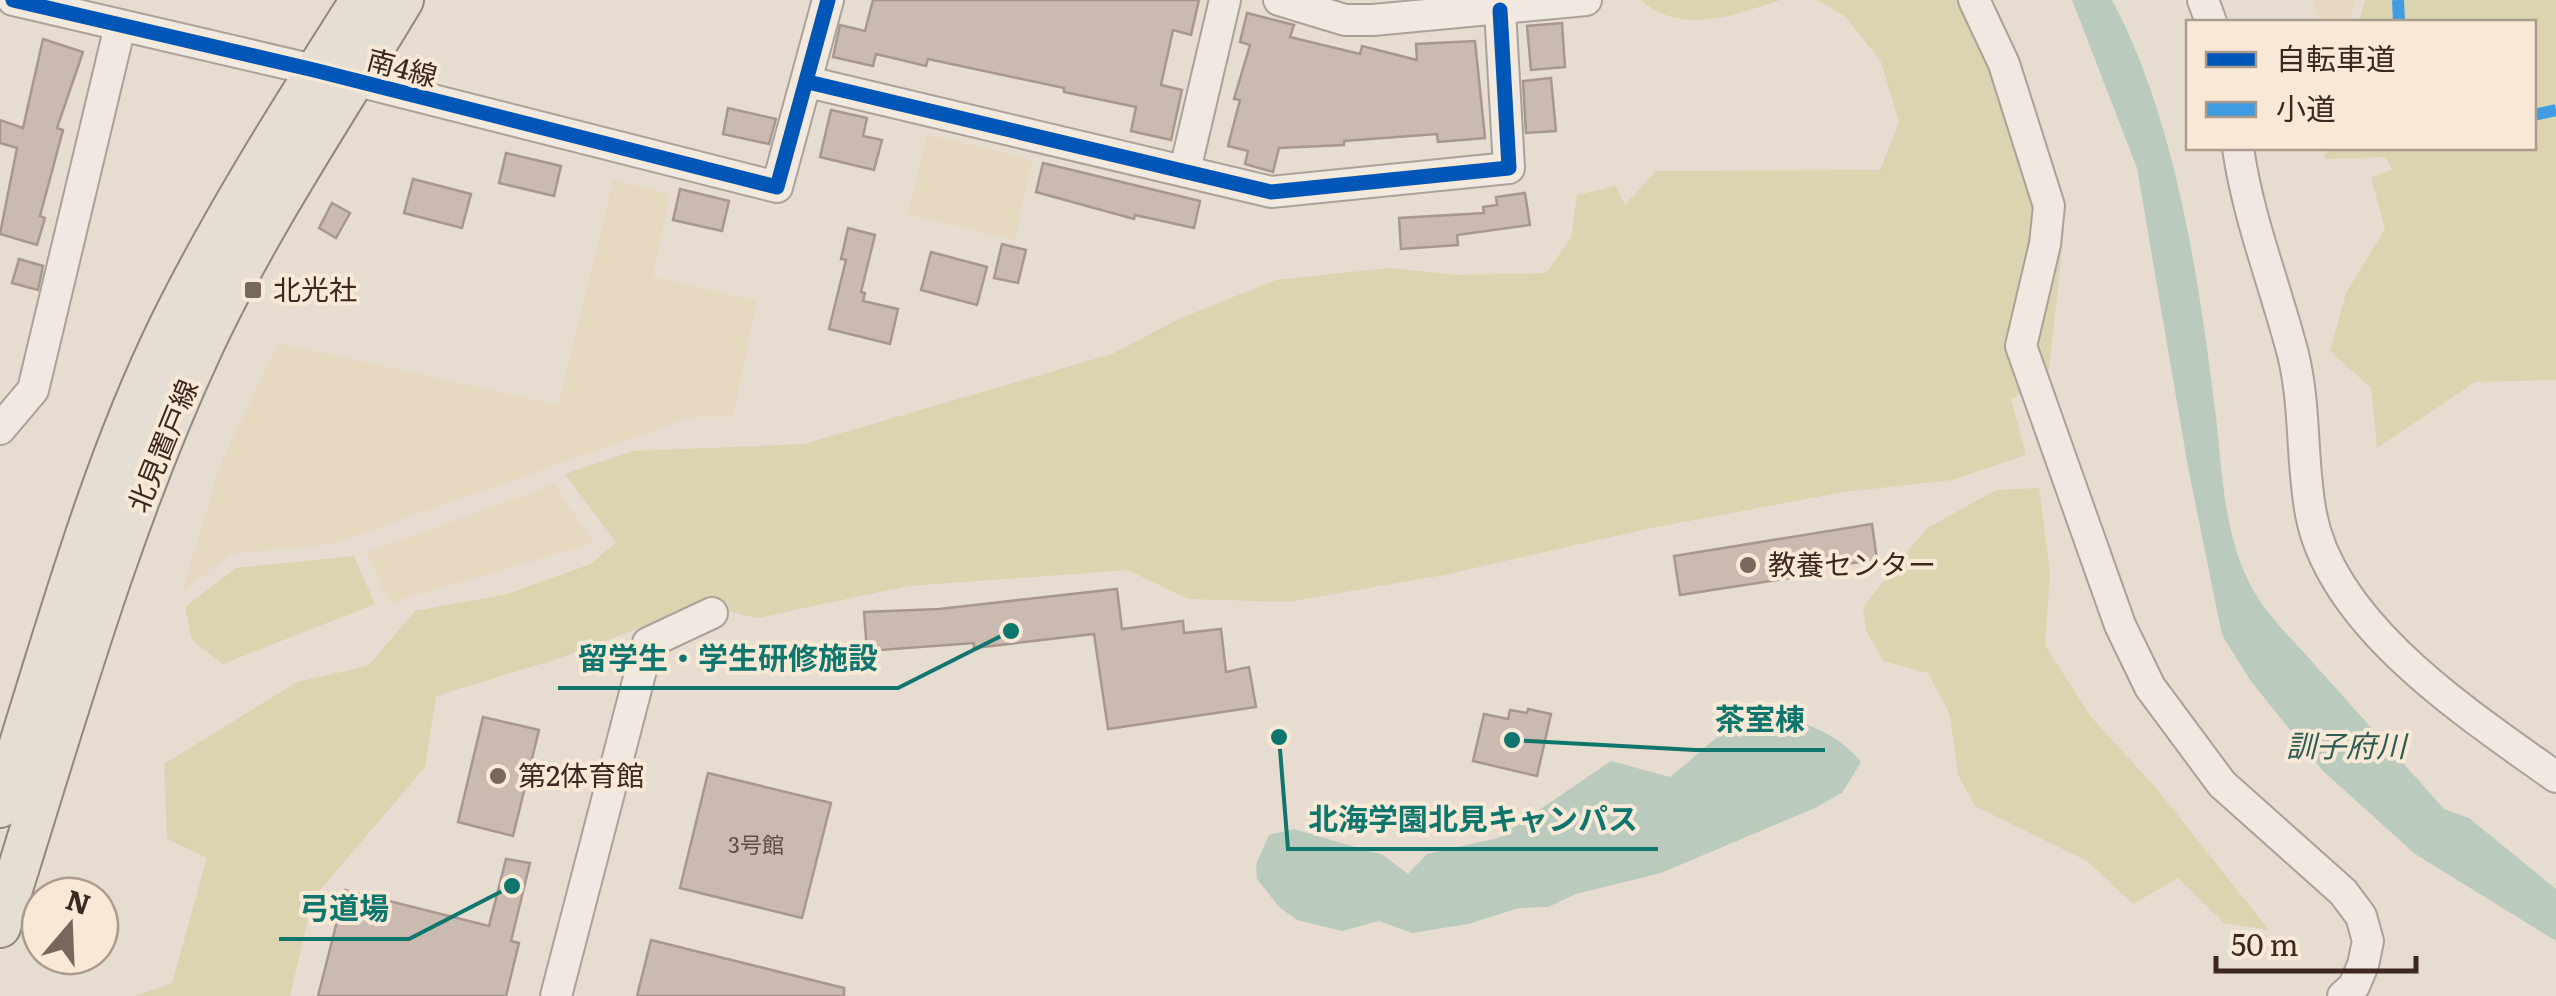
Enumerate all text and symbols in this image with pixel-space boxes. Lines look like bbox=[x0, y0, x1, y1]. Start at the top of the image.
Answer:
legend bbox=[2186, 20, 2536, 150]
text: 自転車道 bbox=[2276, 35, 2396, 79]
street label: 南4線 bbox=[363, 37, 442, 96]
text: 小道 bbox=[2276, 85, 2336, 129]
place label: 北光社 bbox=[273, 267, 357, 309]
marker: 北光社 bbox=[242, 279, 264, 301]
street label: 北見置戸線 bbox=[115, 372, 207, 518]
place label: 教養センター bbox=[1768, 542, 1936, 584]
marker: 教養センター bbox=[1737, 554, 1759, 576]
callout: 留学生・学生研修施設 bbox=[558, 628, 898, 688]
text: 留学生・学生研修施設 bbox=[578, 634, 878, 678]
callout: 茶室棟 bbox=[1695, 690, 1825, 750]
text: 茶室棟 bbox=[1715, 695, 1805, 739]
water label: 訓子府川 bbox=[2286, 722, 2409, 766]
place label: 第2体育館 bbox=[518, 753, 644, 795]
marker: 第2体育館 bbox=[487, 765, 509, 787]
callout: 北海学園北見キャンパス bbox=[1288, 789, 1658, 849]
text: 北海学園北見キャンパス bbox=[1308, 795, 1638, 839]
house number: 3号館 bbox=[728, 827, 784, 860]
north arrow bbox=[20, 876, 120, 976]
text: N bbox=[61, 877, 97, 924]
callout: 弓道場 bbox=[279, 879, 409, 939]
text: 弓道場 bbox=[299, 884, 389, 928]
scale bar bbox=[2216, 911, 2416, 973]
text: 50 m bbox=[2231, 921, 2299, 965]

